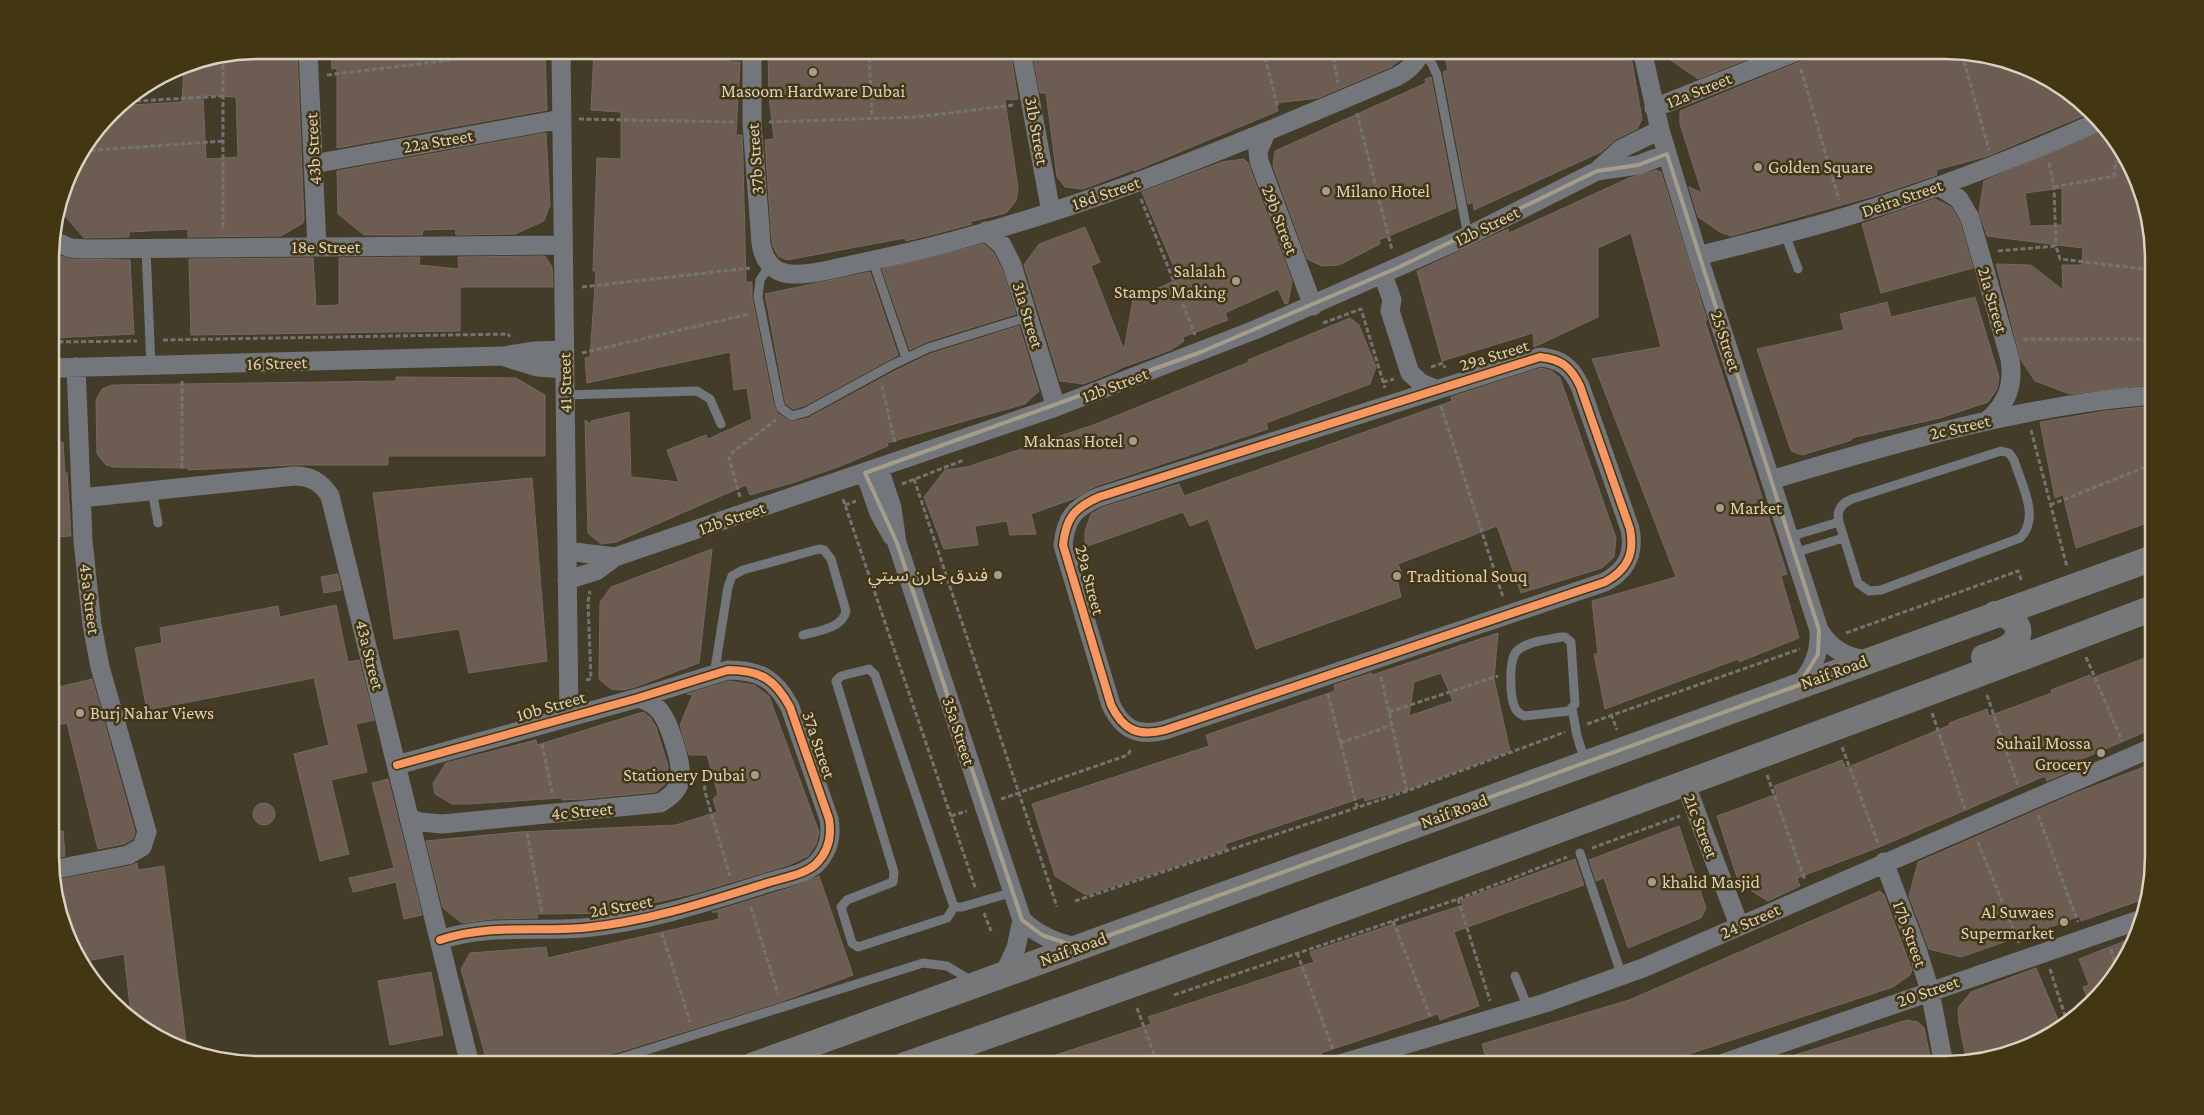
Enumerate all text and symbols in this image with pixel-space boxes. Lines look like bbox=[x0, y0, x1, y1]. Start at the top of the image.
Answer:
marker: Masoom Hardware Dubai bbox=[807, 66, 819, 78]
street label: 12a Street bbox=[1664, 68, 1735, 112]
place label: Masoom Hardware Dubai bbox=[721, 81, 905, 101]
street label: 31b Street bbox=[1021, 95, 1053, 168]
street label: 43b Street bbox=[301, 111, 325, 186]
street label: 37b Street bbox=[742, 122, 767, 195]
street label: 22a Street bbox=[401, 125, 476, 157]
place label: Golden Square bbox=[1768, 157, 1873, 177]
marker: Golden Square bbox=[1752, 161, 1764, 173]
street label: 18d Street bbox=[1069, 172, 1144, 214]
street label: Deira Street bbox=[1859, 174, 1946, 221]
place label: Milano Hotel bbox=[1336, 181, 1430, 201]
street label: 29b Street bbox=[1258, 183, 1303, 258]
marker: Milano Hotel bbox=[1320, 185, 1332, 197]
street label: 12b Street bbox=[1451, 201, 1523, 250]
street label: 18e Street bbox=[291, 237, 362, 257]
place label: Salalah Stamps Making bbox=[1114, 261, 1226, 302]
street label: 21a Street bbox=[1974, 264, 2012, 337]
marker: Salalah Stamps Making bbox=[1230, 275, 1242, 287]
street label: 31a Street bbox=[1008, 279, 1048, 352]
street label: 25 Street bbox=[1707, 308, 1746, 375]
street label: 29a Street bbox=[1457, 335, 1532, 375]
street label: 41 Street bbox=[554, 351, 576, 414]
street label: 16 Street bbox=[246, 352, 309, 374]
street label: 12b Street bbox=[1079, 363, 1152, 407]
street label: 2c Street bbox=[1928, 410, 1993, 444]
place label: Maknas Hotel bbox=[1023, 431, 1123, 451]
marker: Maknas Hotel bbox=[1127, 435, 1139, 447]
street label: 12b Street bbox=[696, 497, 769, 539]
place label: Market bbox=[1730, 498, 1783, 518]
marker: Market bbox=[1714, 502, 1726, 514]
street label: 29a Street bbox=[1071, 543, 1109, 618]
street label: 45a Street bbox=[76, 562, 104, 637]
place label: فندق جارن سيتي bbox=[868, 565, 988, 588]
place label: Traditional Souq bbox=[1407, 566, 1528, 586]
marker: فندق جارن سيتي bbox=[992, 569, 1004, 581]
marker: Traditional Souq bbox=[1391, 570, 1403, 582]
street label: 43a Street bbox=[352, 618, 389, 693]
street label: Naif Road bbox=[1798, 650, 1871, 693]
street label: 10b Street bbox=[514, 686, 589, 725]
street label: 35a Street bbox=[939, 694, 980, 769]
place label: Burj Nahar Views bbox=[90, 703, 214, 724]
marker: Burj Nahar Views bbox=[74, 707, 86, 719]
street label: 37a Street bbox=[798, 709, 840, 782]
place label: Suhail Mossa Grocery bbox=[1996, 733, 2092, 774]
marker: Suhail Mossa Grocery bbox=[2095, 747, 2107, 759]
place label: Stationery Dubai bbox=[623, 765, 745, 785]
marker: Stationery Dubai bbox=[749, 769, 761, 781]
street label: Naif Road bbox=[1418, 789, 1491, 832]
street label: 21c Street bbox=[1680, 791, 1723, 862]
street label: 4c Street bbox=[550, 798, 615, 824]
place label: khalid Masjid bbox=[1662, 872, 1760, 893]
marker: khalid Masjid bbox=[1646, 876, 1658, 888]
street label: 2d Street bbox=[588, 890, 655, 921]
street label: 17b Street bbox=[1889, 898, 1932, 971]
street label: 24 Street bbox=[1717, 899, 1784, 943]
place label: Al Suwaes Supermarket bbox=[1961, 902, 2055, 943]
marker: Al Suwaes Supermarket bbox=[2058, 916, 2070, 928]
street label: Naif Road bbox=[1037, 927, 1110, 970]
street label: 20 Street bbox=[1894, 971, 1963, 1011]

